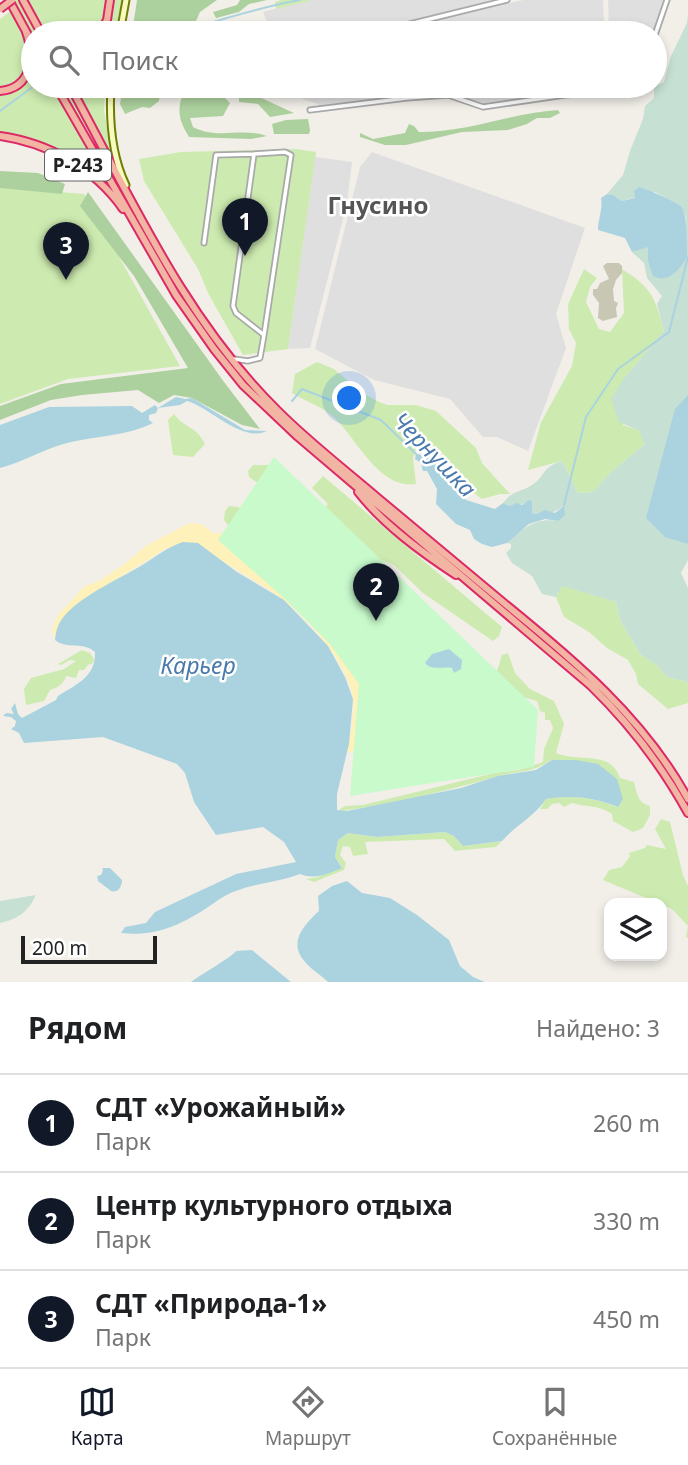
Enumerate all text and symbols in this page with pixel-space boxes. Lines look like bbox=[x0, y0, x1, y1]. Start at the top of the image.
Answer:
search box bbox=[21, 21, 667, 98]
icon: search bbox=[45, 41, 83, 79]
text: Поиск bbox=[101, 42, 178, 78]
road number: Р-243 bbox=[45, 150, 111, 181]
district label: Гнусино bbox=[328, 188, 428, 221]
pin: 1 bbox=[222, 198, 268, 256]
pin: 3 bbox=[43, 222, 89, 280]
your location bbox=[332, 381, 366, 415]
water label: Чернушка bbox=[386, 404, 484, 504]
pin: 2 bbox=[353, 563, 399, 621]
water label: Карьер bbox=[160, 649, 236, 681]
map controls bbox=[604, 898, 667, 961]
button: layers bbox=[604, 898, 667, 961]
scale bar bbox=[21, 933, 158, 965]
text: 200 m bbox=[32, 935, 87, 961]
text: Рядом bbox=[28, 1007, 127, 1048]
text: Найдено: 3 bbox=[536, 1012, 660, 1044]
text: СДТ «Урожайный» bbox=[95, 1089, 346, 1125]
text: 1 bbox=[44, 1107, 58, 1139]
text: 260 m bbox=[593, 1107, 660, 1139]
text: Парк bbox=[95, 1125, 151, 1157]
text: Центр культурного отдыха bbox=[95, 1187, 453, 1223]
text: 2 bbox=[44, 1205, 58, 1237]
text: 330 m bbox=[593, 1205, 660, 1237]
text: Парк bbox=[95, 1223, 151, 1255]
text: СДТ «Природа-1» bbox=[95, 1285, 327, 1321]
text: 3 bbox=[44, 1303, 58, 1335]
text: 450 m bbox=[593, 1303, 660, 1335]
text: Парк bbox=[95, 1321, 151, 1353]
tab: Карта bbox=[71, 1383, 124, 1451]
tab: Маршрут bbox=[265, 1383, 351, 1451]
tab: Сохранённые bbox=[492, 1383, 617, 1451]

